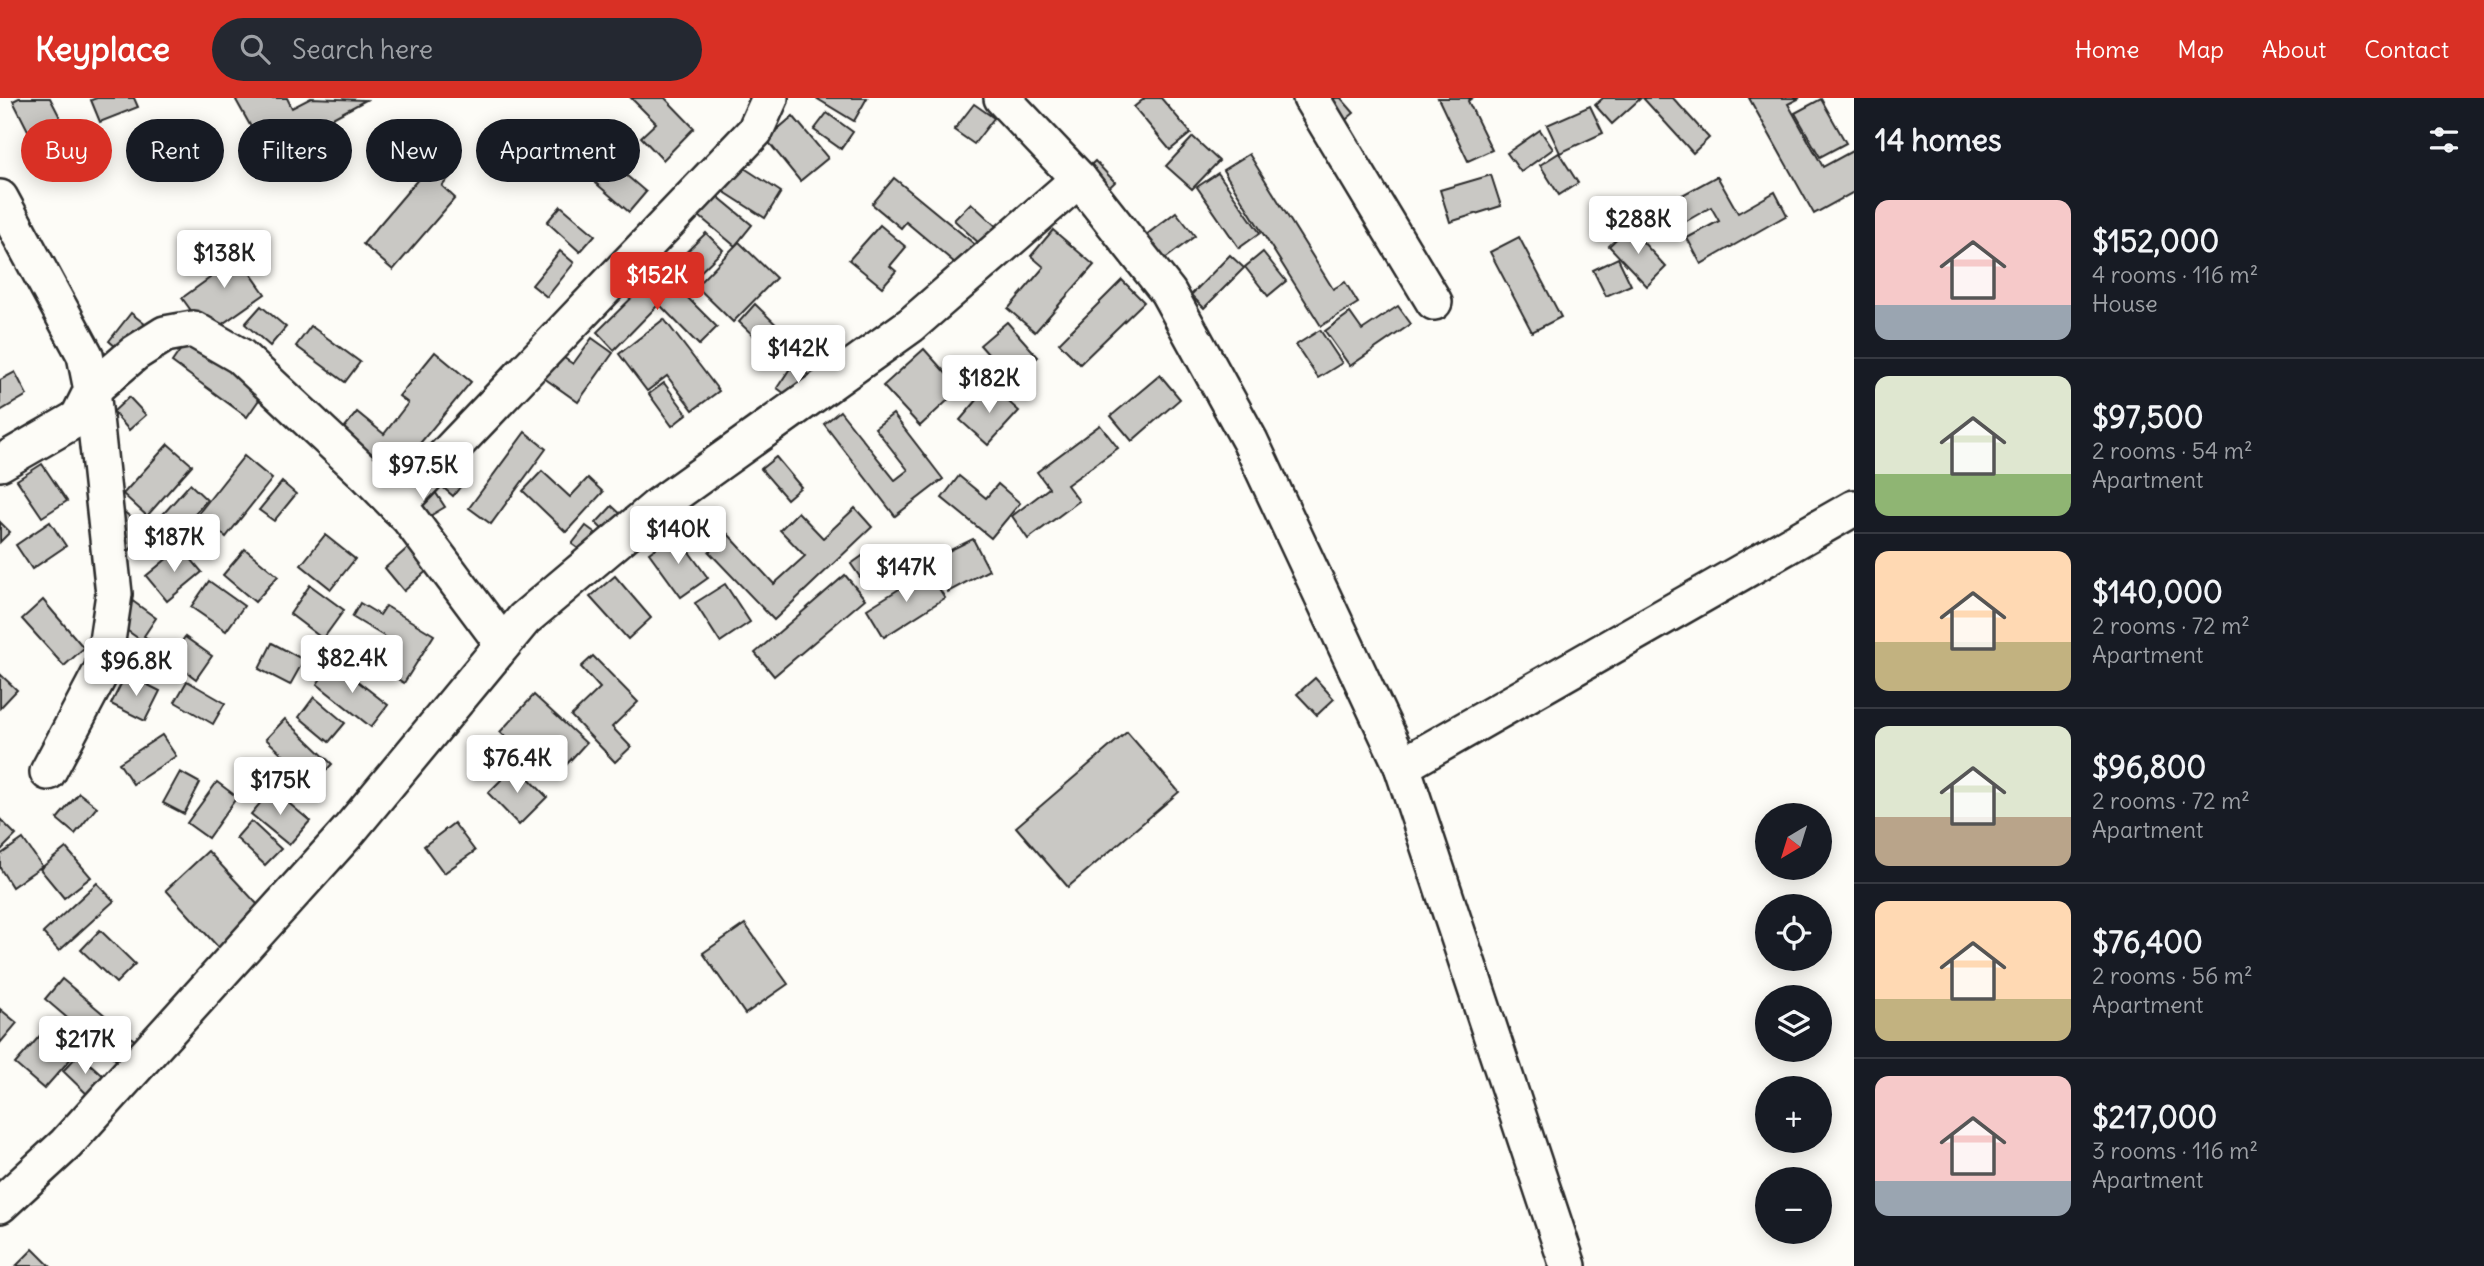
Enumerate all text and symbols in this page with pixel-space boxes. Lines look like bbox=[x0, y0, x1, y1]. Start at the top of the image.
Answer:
search box bbox=[212, 18, 702, 81]
text: Keyplace bbox=[35, 28, 170, 70]
icon: search bbox=[236, 30, 274, 68]
text: Search here bbox=[292, 33, 433, 66]
text: Home bbox=[2075, 34, 2139, 64]
text: Map bbox=[2177, 34, 2224, 64]
text: About bbox=[2262, 34, 2326, 64]
text: Contact bbox=[2364, 34, 2449, 64]
chip: Buy bbox=[21, 119, 112, 182]
chip: Rent bbox=[126, 119, 224, 182]
chip: Filters bbox=[238, 119, 352, 182]
chip: New bbox=[366, 119, 462, 182]
chip: Apartment bbox=[476, 119, 640, 182]
text: 14 homes bbox=[1875, 121, 2002, 159]
icon: filters bbox=[2425, 121, 2463, 159]
pin: $288K bbox=[1589, 197, 1687, 256]
text: $288K bbox=[1605, 204, 1671, 233]
text: $152,000 bbox=[2092, 222, 2219, 260]
icon: home bbox=[1931, 228, 2015, 312]
pin: $138K bbox=[175, 230, 273, 290]
text: $138K bbox=[193, 238, 255, 267]
pin: $152K bbox=[608, 252, 706, 312]
text: $152K bbox=[626, 260, 688, 289]
text: 4 rooms · 116 m² bbox=[2092, 260, 2258, 289]
text: House bbox=[2092, 289, 2158, 318]
pin: $142K bbox=[749, 326, 847, 385]
text: $142K bbox=[767, 333, 829, 362]
pin: $182K bbox=[940, 356, 1038, 415]
text: $182K bbox=[958, 363, 1020, 392]
text: $97,500 bbox=[2092, 398, 2204, 436]
icon: home bbox=[1931, 404, 2015, 488]
text: 2 rooms · 54 m² bbox=[2092, 436, 2253, 465]
pin: $97.5K bbox=[366, 442, 480, 502]
text: $97.5K bbox=[388, 450, 458, 479]
text: Apartment bbox=[2092, 465, 2204, 494]
pin: $140K bbox=[629, 506, 727, 566]
pin: $187K bbox=[125, 514, 223, 574]
text: $140K bbox=[646, 514, 710, 543]
text: $187K bbox=[144, 522, 204, 551]
pin: $147K bbox=[857, 545, 955, 604]
text: $147K bbox=[876, 552, 936, 581]
text: $140,000 bbox=[2092, 573, 2223, 611]
icon: home bbox=[1931, 579, 2015, 663]
text: 2 rooms · 72 m² bbox=[2092, 611, 2250, 640]
pin: $82.4K bbox=[295, 636, 409, 695]
pin: $96.8K bbox=[79, 638, 193, 698]
text: Apartment bbox=[2092, 640, 2204, 669]
text: $82.4K bbox=[317, 643, 387, 672]
text: $96.8K bbox=[100, 646, 172, 675]
pin: $76.4K bbox=[460, 736, 574, 795]
text: $76.4K bbox=[483, 743, 551, 772]
text: $96,800 bbox=[2092, 748, 2206, 786]
icon: home bbox=[1931, 754, 2015, 838]
pin: $175K bbox=[231, 758, 329, 817]
text: $175K bbox=[250, 765, 310, 794]
text: 2 rooms · 72 m² bbox=[2092, 786, 2250, 815]
north arrow bbox=[1755, 803, 1832, 880]
map controls bbox=[1755, 803, 1832, 1244]
text: Apartment bbox=[2092, 815, 2204, 844]
button: locate bbox=[1755, 894, 1832, 971]
text: $76,400 bbox=[2092, 923, 2203, 961]
icon: home bbox=[1931, 929, 2015, 1013]
text: 2 rooms · 56 m² bbox=[2092, 961, 2253, 990]
button: layers bbox=[1755, 985, 1832, 1062]
text: Apartment bbox=[2092, 990, 2204, 1019]
pin: $217K bbox=[36, 1016, 134, 1076]
text: $217K bbox=[55, 1024, 115, 1053]
button: + bbox=[1755, 1076, 1832, 1153]
text: $217,000 bbox=[2092, 1098, 2217, 1136]
icon: home bbox=[1931, 1104, 2015, 1188]
text: 3 rooms · 116 m² bbox=[2092, 1136, 2258, 1165]
text: Apartment bbox=[2092, 1165, 2204, 1194]
button: − bbox=[1755, 1167, 1832, 1244]

